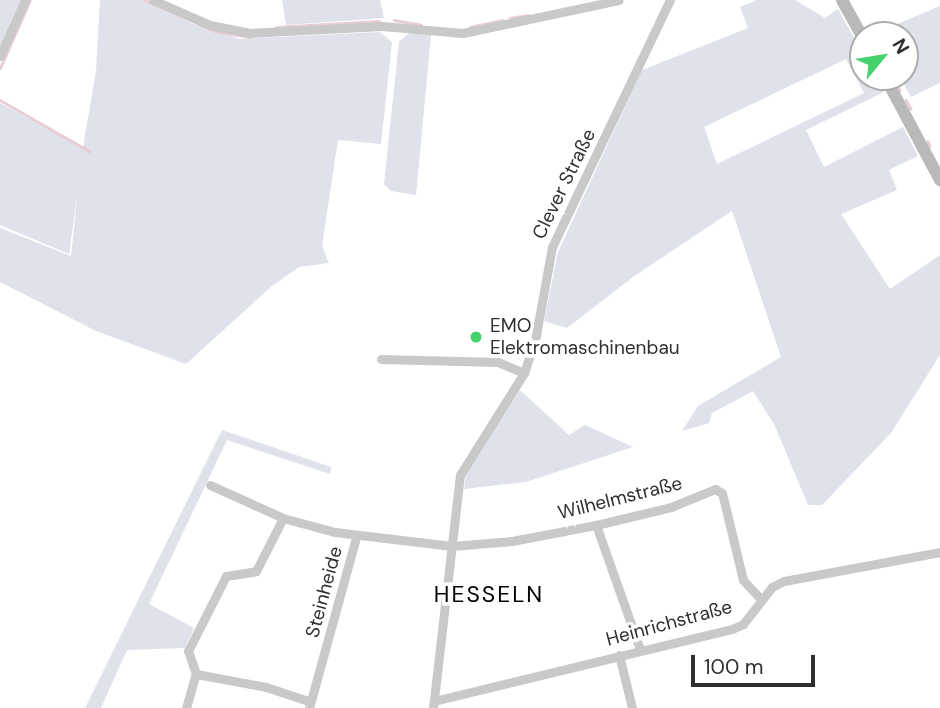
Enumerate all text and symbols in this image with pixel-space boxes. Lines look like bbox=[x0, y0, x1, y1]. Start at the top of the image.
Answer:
north arrow bbox=[849, 21, 919, 91]
text: N bbox=[887, 34, 915, 58]
street label: Clever Straße bbox=[528, 125, 600, 243]
place label: EMO Elektromaschinenbau bbox=[490, 315, 680, 359]
marker: EMO Elektromaschinenbau bbox=[468, 329, 484, 345]
street label: Wilhelmstraße bbox=[556, 472, 684, 524]
street label: Steinheide bbox=[301, 544, 347, 640]
district label: HESSELN bbox=[435, 580, 543, 608]
street label: Heinrichstraße bbox=[603, 595, 735, 651]
scale bar bbox=[695, 642, 819, 686]
text: 100 m bbox=[704, 653, 764, 681]

